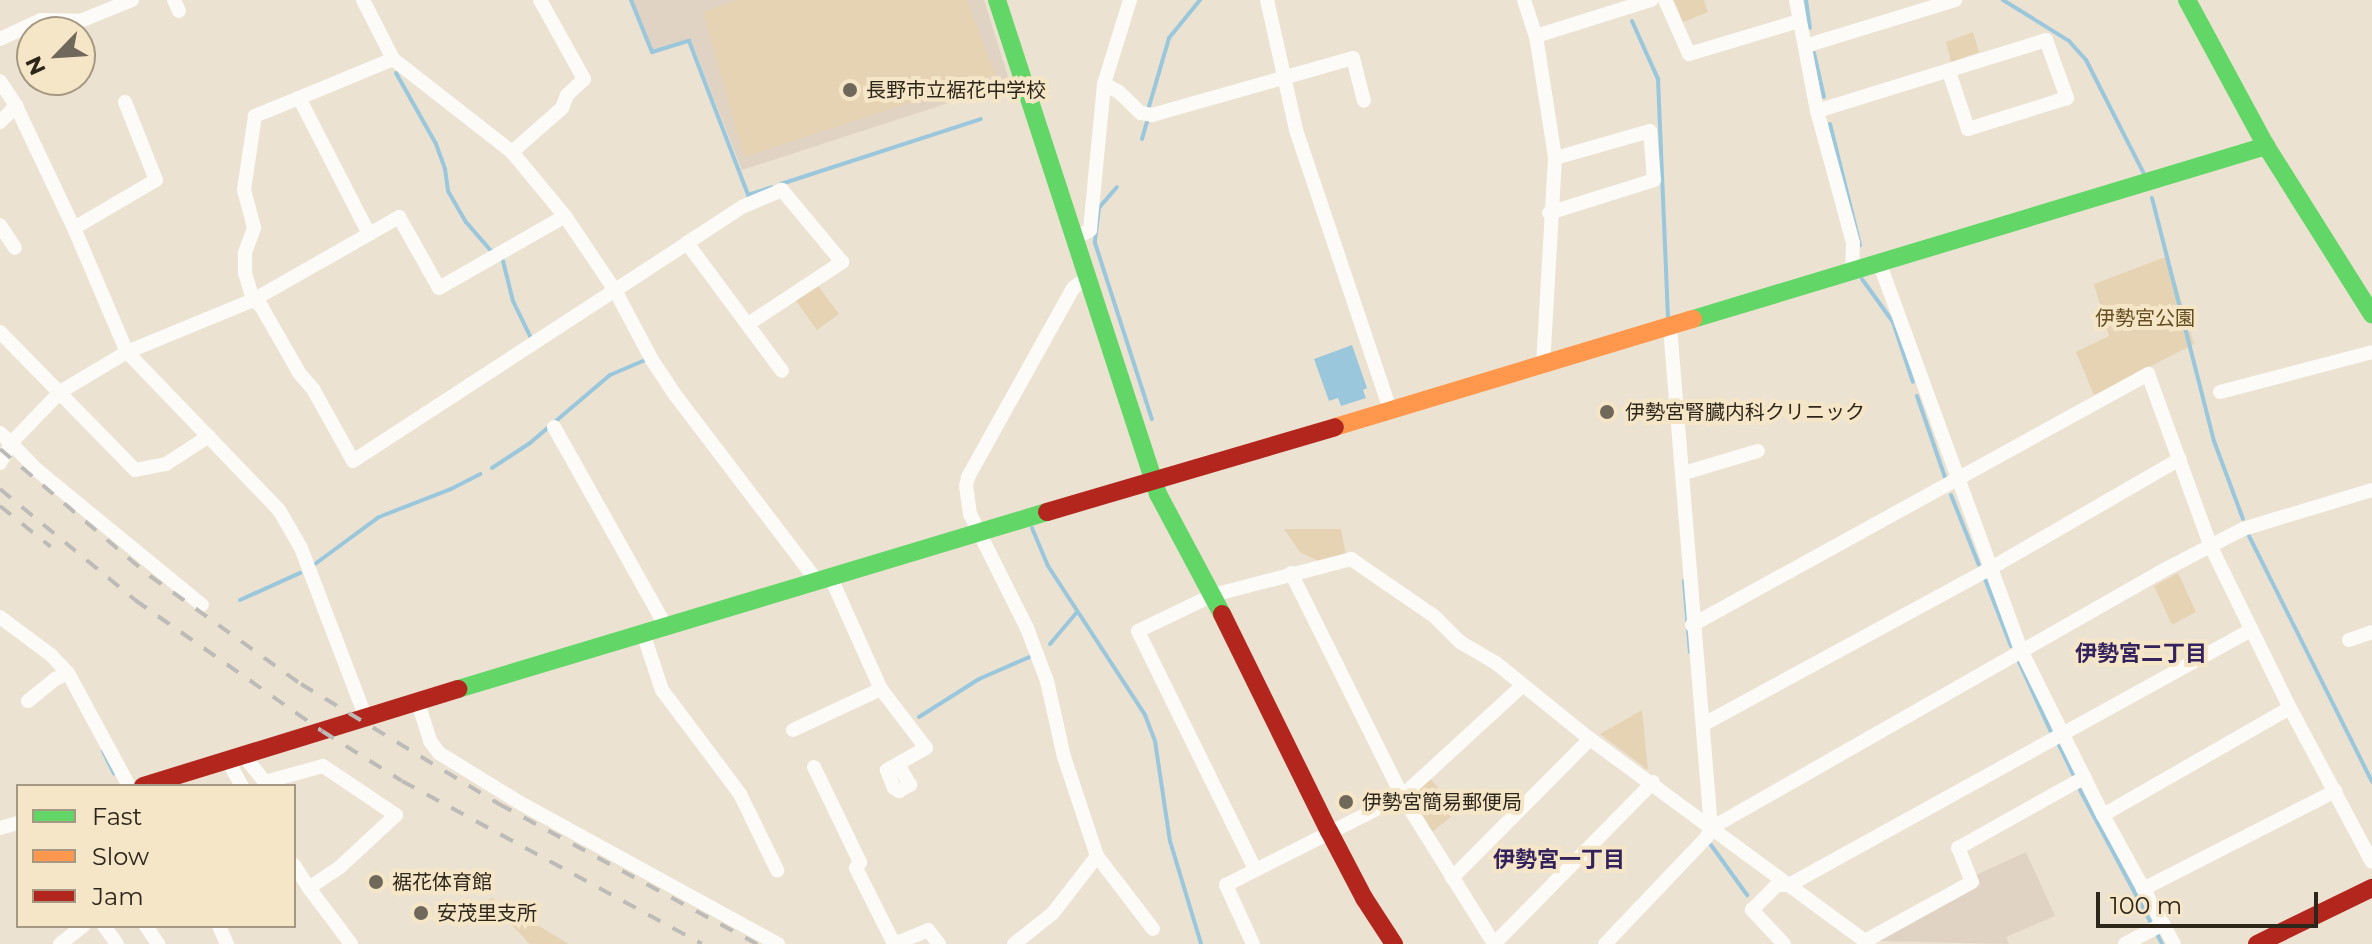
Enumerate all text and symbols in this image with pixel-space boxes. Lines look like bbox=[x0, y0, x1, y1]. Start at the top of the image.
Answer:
north arrow bbox=[16, 16, 96, 96]
text: N bbox=[20, 52, 52, 79]
place label: 長野市立裾花中学校 bbox=[866, 78, 1046, 102]
marker: 長野市立裾花中学校 bbox=[841, 81, 859, 99]
park label: 伊勢宮公園 bbox=[2095, 306, 2195, 330]
place label: 伊勢宮腎臓内科クリニック bbox=[1625, 400, 1865, 424]
marker: 伊勢宮腎臓内科クリニック bbox=[1596, 401, 1618, 423]
district label: 伊勢宮二丁目 bbox=[2075, 641, 2207, 667]
legend bbox=[16, 784, 296, 928]
place label: 伊勢宮簡易郵便局 bbox=[1362, 790, 1522, 814]
marker: 伊勢宮簡易郵便局 bbox=[1337, 793, 1355, 811]
text: Fast bbox=[92, 802, 142, 831]
text: Slow bbox=[92, 842, 149, 871]
district label: 伊勢宮一丁目 bbox=[1493, 847, 1625, 873]
place label: 裾花体育館 bbox=[392, 870, 492, 894]
marker: 裾花体育館 bbox=[367, 873, 385, 891]
scale bar bbox=[2100, 876, 2322, 926]
text: Jam bbox=[92, 882, 144, 911]
text: 100 m bbox=[2110, 891, 2182, 920]
place label: 安茂里支所 bbox=[437, 901, 537, 925]
marker: 安茂里支所 bbox=[412, 904, 430, 922]

